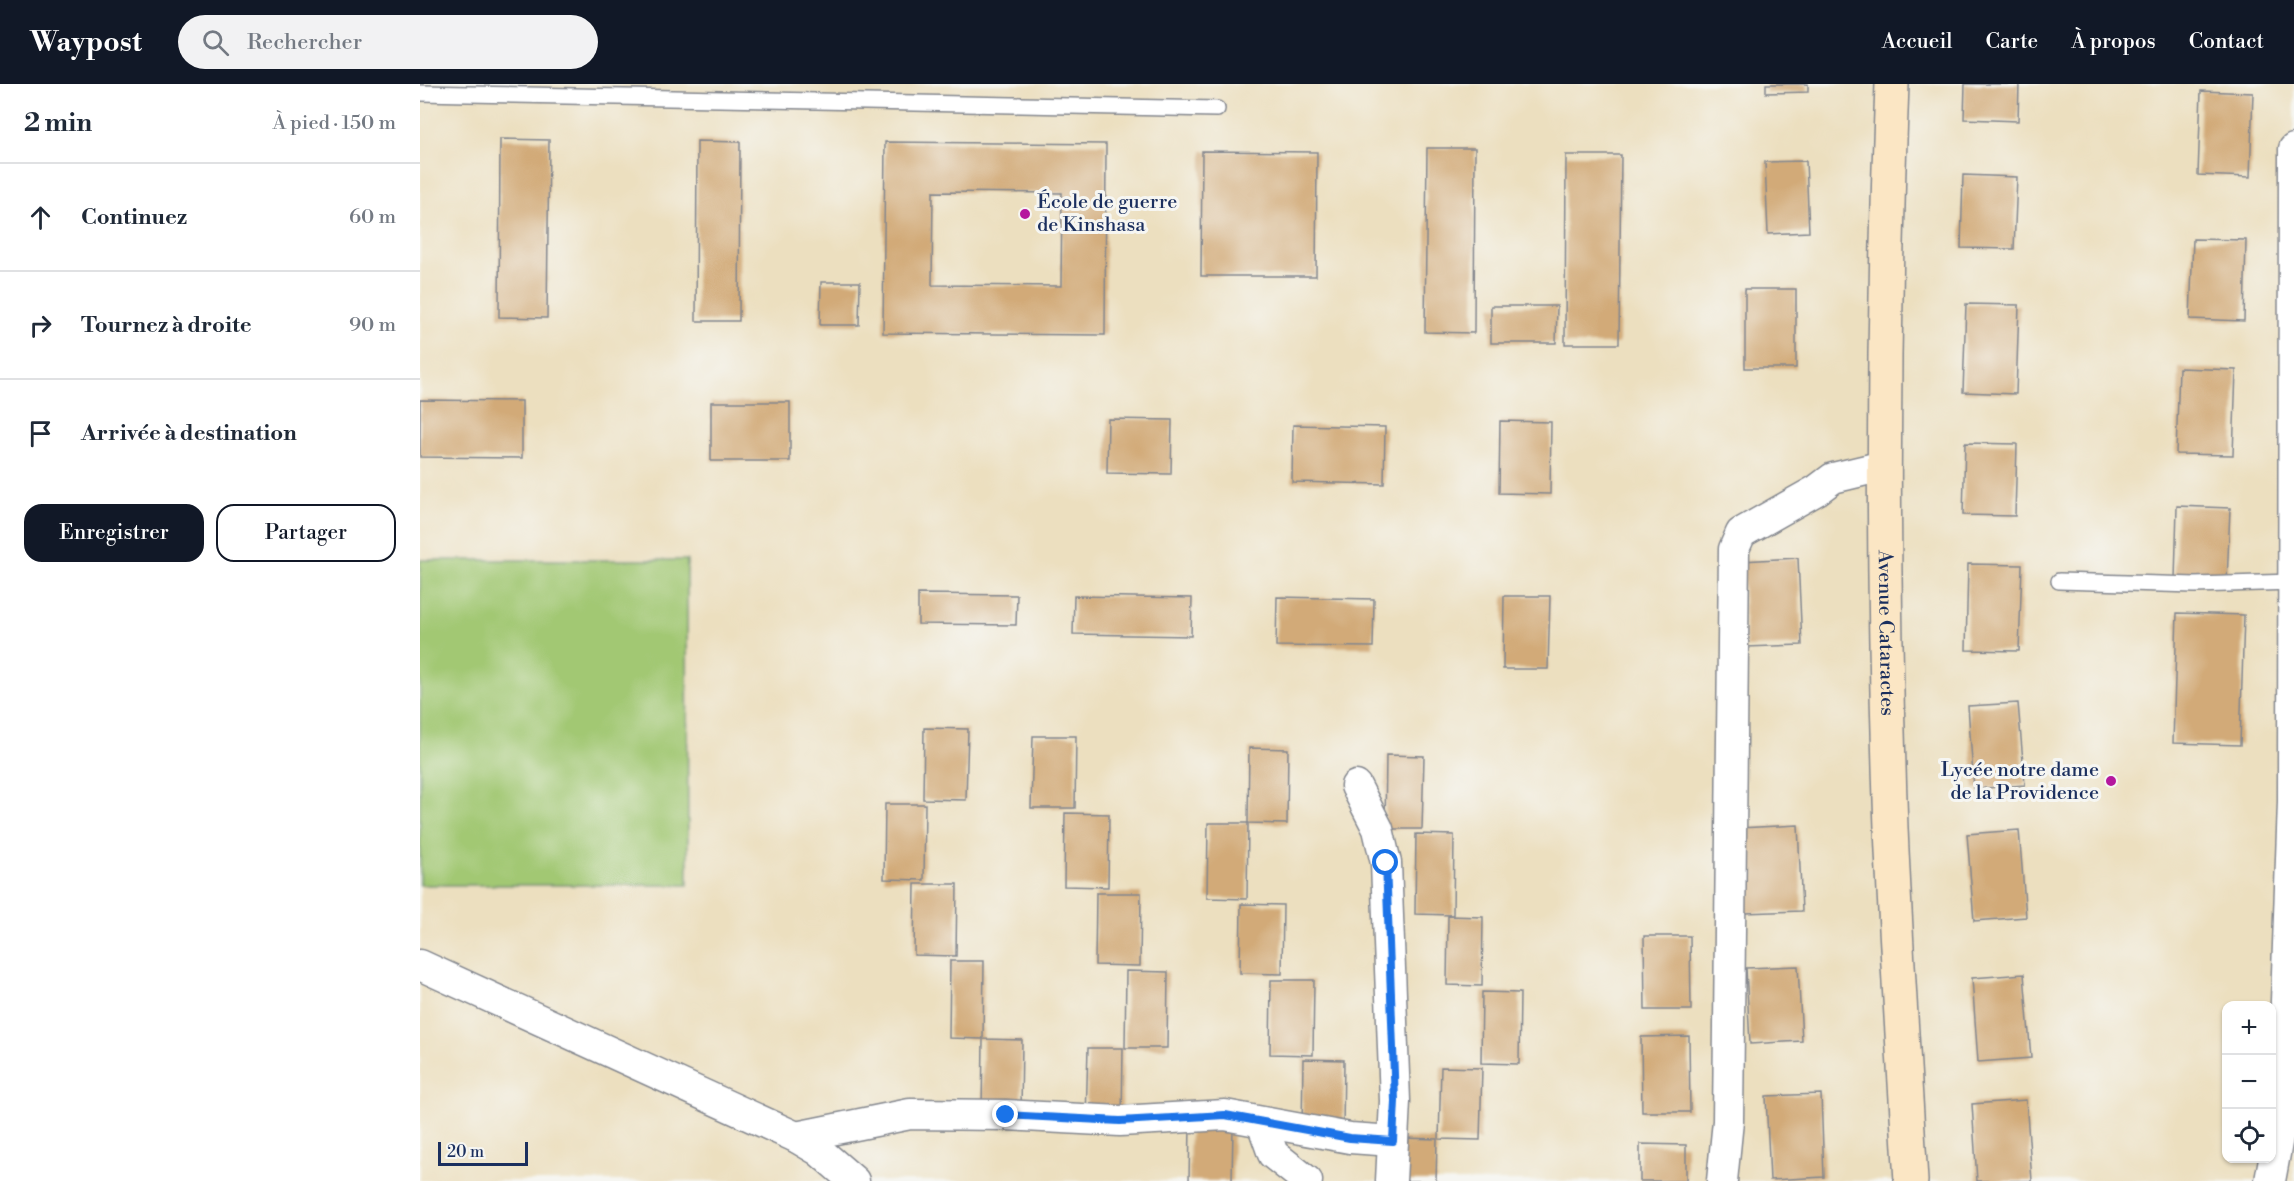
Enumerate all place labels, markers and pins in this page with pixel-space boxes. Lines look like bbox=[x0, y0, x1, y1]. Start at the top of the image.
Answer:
place label: École de guerre de Kinshasa bbox=[1037, 189, 1177, 238]
marker: École de guerre de Kinshasa bbox=[1018, 207, 1032, 221]
place label: Lycée notre dame de la Providence bbox=[1941, 758, 2099, 806]
marker: Lycée notre dame de la Providence bbox=[2104, 774, 2118, 788]

